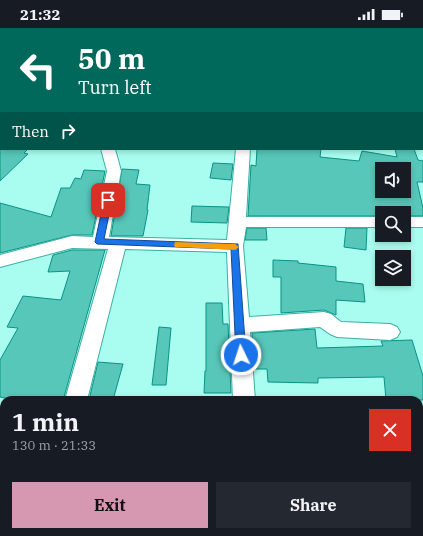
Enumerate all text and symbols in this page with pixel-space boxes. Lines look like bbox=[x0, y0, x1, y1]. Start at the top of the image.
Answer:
text: 21:32 bbox=[20, 5, 61, 24]
text: 50 m bbox=[78, 40, 145, 77]
icon: left bbox=[12, 44, 64, 96]
text: Turn left bbox=[78, 76, 152, 99]
icon: right bbox=[57, 120, 79, 142]
text: Then bbox=[12, 122, 49, 141]
map controls bbox=[375, 162, 411, 286]
button: sound bbox=[375, 162, 411, 198]
pin bbox=[91, 183, 125, 217]
icon: arrive bbox=[97, 189, 119, 211]
button: search bbox=[375, 206, 411, 242]
button: layers bbox=[375, 250, 411, 286]
position arrow bbox=[220, 334, 262, 376]
text: 1 min bbox=[12, 406, 79, 438]
button: close bbox=[369, 409, 411, 451]
text: 130 m · 21:33 bbox=[12, 437, 96, 454]
button: Exit bbox=[12, 482, 208, 528]
button: Share bbox=[216, 482, 411, 528]

